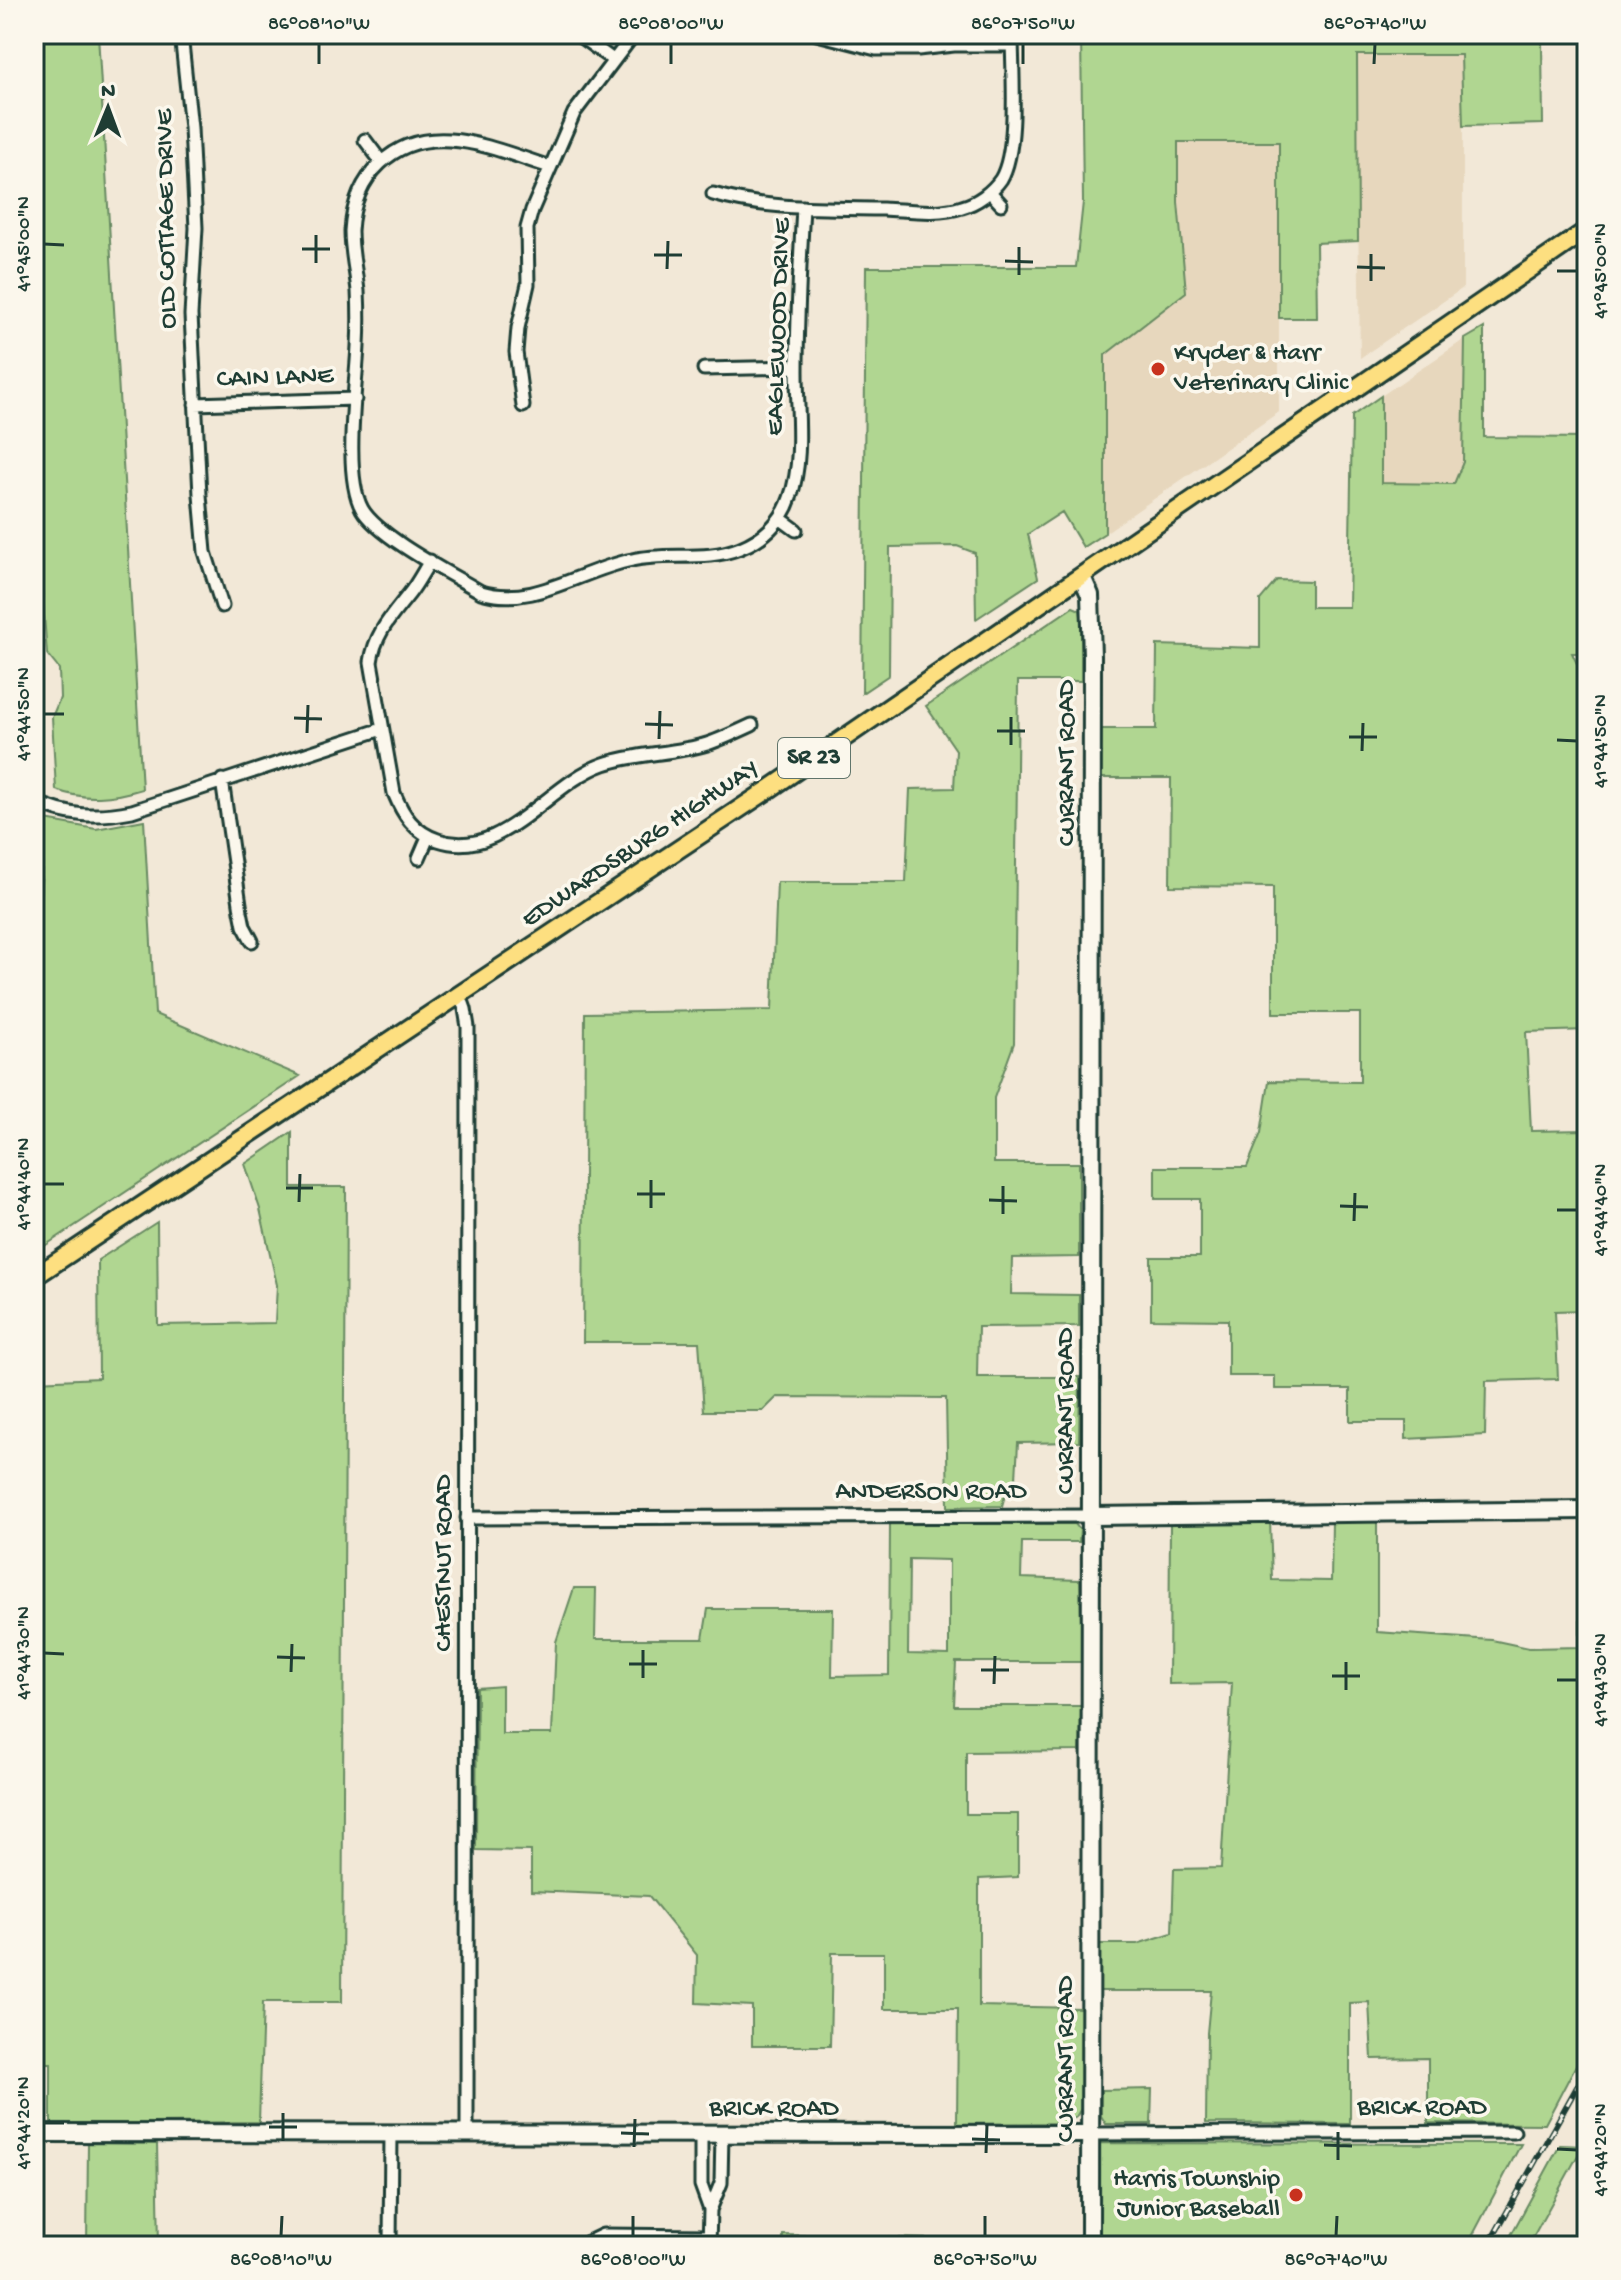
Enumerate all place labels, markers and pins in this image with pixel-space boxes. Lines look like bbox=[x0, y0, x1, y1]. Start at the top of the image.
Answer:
place label: Kryder & Harr Veterinary Clinic bbox=[1173, 339, 1349, 400]
marker: Kryder & Harr Veterinary Clinic bbox=[1149, 360, 1167, 378]
place label: Harris Township Junior Baseball bbox=[1113, 2165, 1280, 2226]
marker: Harris Township Junior Baseball bbox=[1287, 2186, 1305, 2204]

